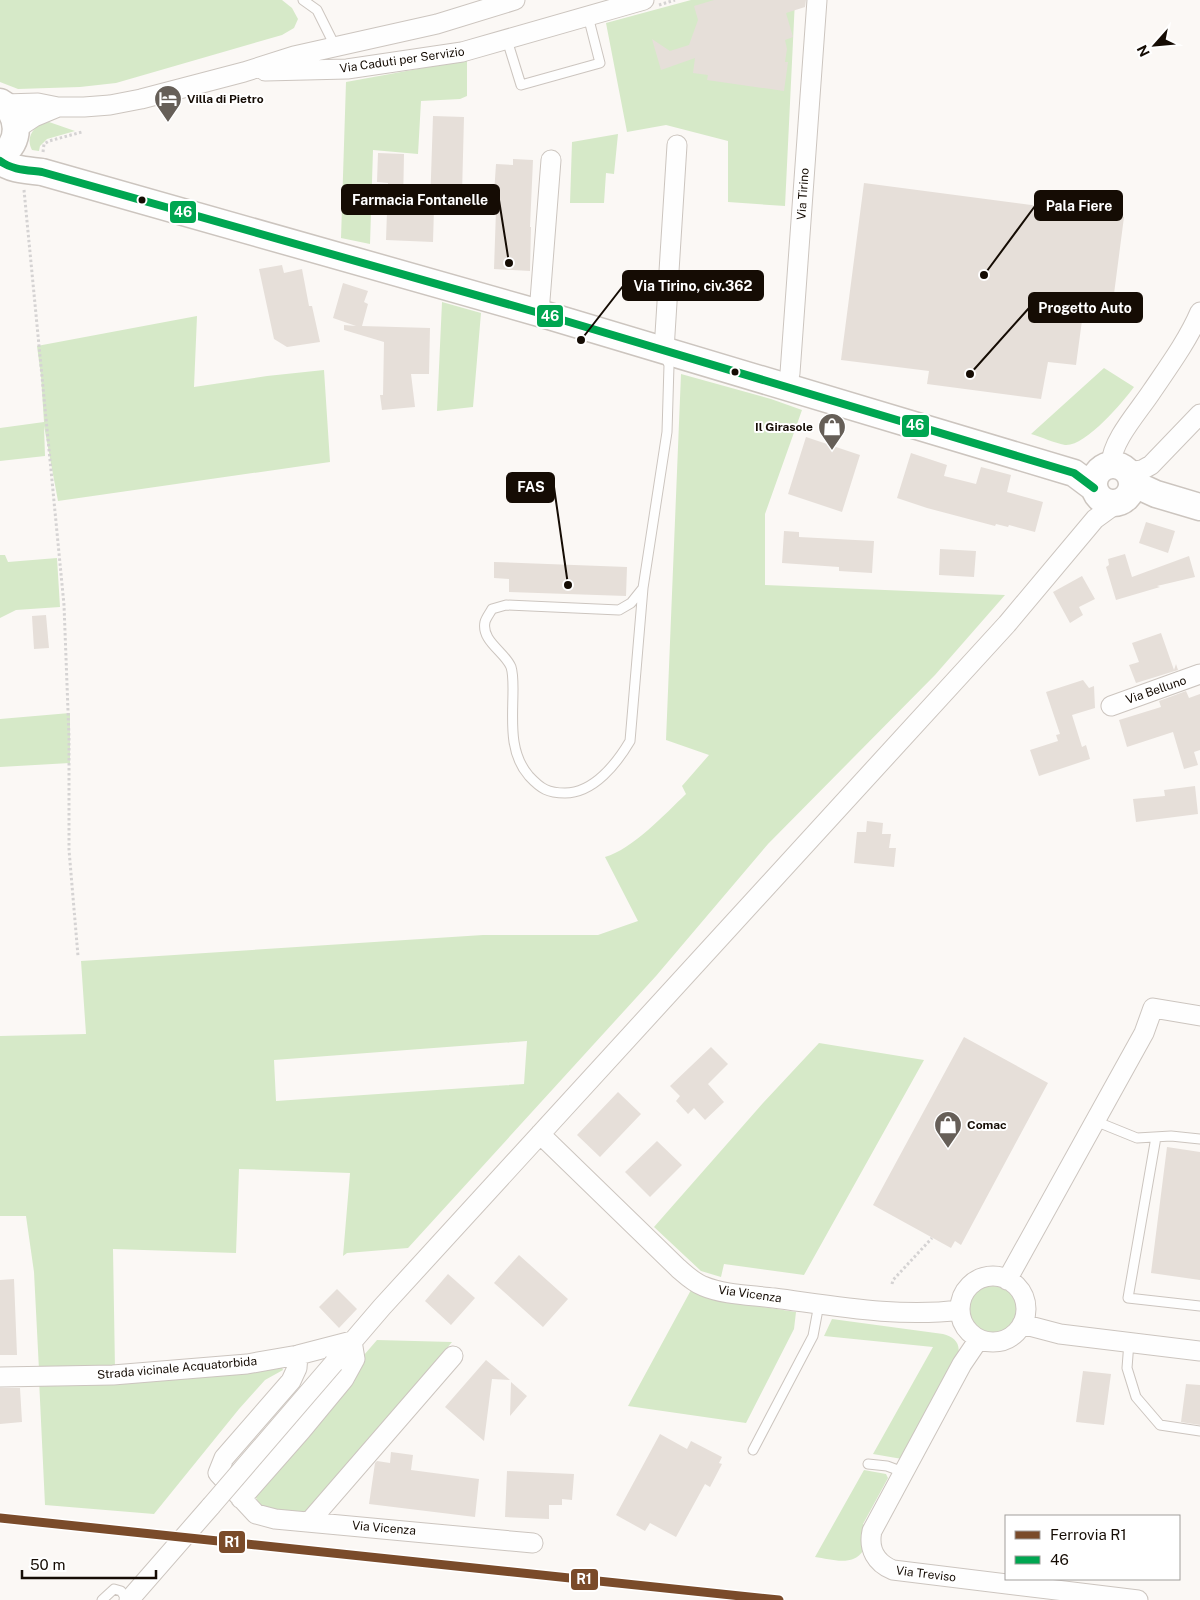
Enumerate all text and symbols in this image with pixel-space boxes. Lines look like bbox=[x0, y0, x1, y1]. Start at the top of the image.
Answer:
north arrow bbox=[1130, 20, 1180, 70]
text: N bbox=[1134, 42, 1153, 59]
street label: Via Caduti per Servizio bbox=[339, 44, 466, 76]
hotel icon: Villa di Pietro bbox=[153, 84, 183, 123]
place label: Villa di Pietro bbox=[187, 92, 264, 106]
street label: Via Tirino bbox=[794, 167, 812, 221]
callout: Farmacia Fontanelle bbox=[342, 185, 499, 214]
callout: Pala Fiere bbox=[1035, 191, 1122, 220]
text: Farmacia Fontanelle bbox=[352, 192, 488, 208]
unlabelled marker bbox=[137, 195, 147, 205]
text: Pala Fiere bbox=[1046, 198, 1112, 214]
line badge: 46 bbox=[169, 200, 197, 224]
text: 46 bbox=[174, 204, 192, 220]
callout: Via Tirino, civ.362 bbox=[623, 271, 763, 300]
text: Via Tirino, civ.362 bbox=[633, 278, 753, 294]
callout: Progetto Auto bbox=[1029, 293, 1142, 322]
text: Progetto Auto bbox=[1038, 300, 1132, 316]
line badge: 46 bbox=[536, 304, 564, 328]
text: 46 bbox=[541, 308, 559, 324]
unlabelled marker bbox=[730, 367, 740, 377]
shop icon: Il Girasole bbox=[817, 412, 847, 451]
line badge: 46 bbox=[901, 414, 930, 438]
text: 46 bbox=[906, 417, 924, 433]
place label: Il Girasole bbox=[755, 420, 813, 434]
callout: FAS bbox=[507, 473, 554, 502]
text: FAS bbox=[517, 479, 545, 495]
street label: Via Belluno bbox=[1124, 673, 1188, 707]
shop icon: Comac bbox=[933, 1110, 963, 1149]
place label: Comac bbox=[967, 1118, 1007, 1132]
street label: Via Vicenza bbox=[717, 1283, 783, 1305]
street label: Strada vicinale Acquatorbida bbox=[96, 1354, 258, 1382]
legend bbox=[1005, 1515, 1180, 1580]
street label: Via Vicenza bbox=[352, 1518, 416, 1538]
text: Ferrovia R1 bbox=[1050, 1526, 1127, 1543]
line badge: R1 bbox=[218, 1530, 246, 1554]
text: R1 bbox=[224, 1534, 240, 1550]
scale bar bbox=[22, 1548, 156, 1580]
text: 46 bbox=[1050, 1551, 1069, 1568]
text: 50 m bbox=[30, 1556, 65, 1573]
street label: Via Treviso bbox=[895, 1563, 957, 1585]
line badge: R1 bbox=[570, 1568, 599, 1591]
text: R1 bbox=[576, 1571, 592, 1587]

